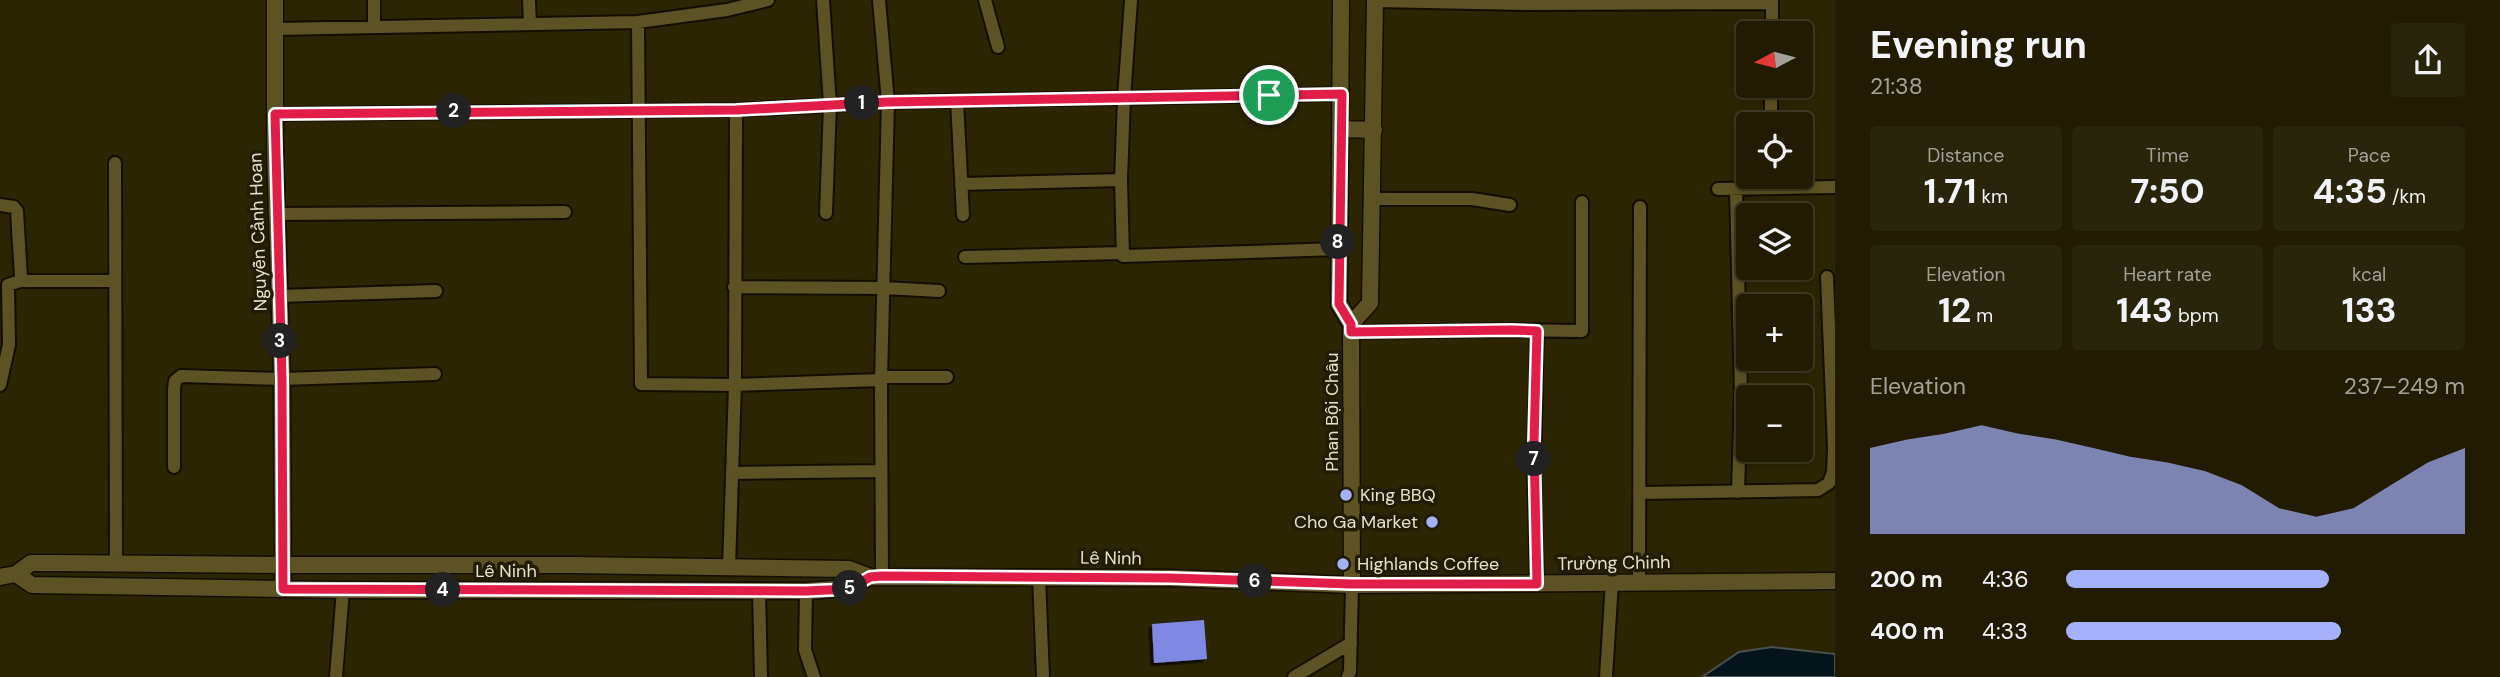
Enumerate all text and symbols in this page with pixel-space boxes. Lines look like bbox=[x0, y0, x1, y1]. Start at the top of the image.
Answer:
text: Evening run bbox=[1870, 20, 2087, 70]
north arrow bbox=[1736, 21, 1813, 98]
map controls bbox=[1736, 21, 1813, 462]
button: share bbox=[2391, 23, 2465, 97]
pin bbox=[1239, 65, 1299, 125]
text: 21:38 bbox=[1870, 71, 1923, 101]
icon: arrive bbox=[1250, 76, 1288, 114]
pin: 1 bbox=[844, 86, 880, 120]
text: 1 bbox=[858, 90, 865, 115]
pin: 2 bbox=[436, 94, 472, 128]
text: 2 bbox=[448, 98, 459, 123]
button: locate bbox=[1736, 112, 1813, 189]
text: Distance bbox=[1927, 143, 2004, 168]
text: Time bbox=[2146, 143, 2189, 168]
text: Pace bbox=[2348, 143, 2390, 168]
street label: Nguyễn Cảnh Hoan bbox=[243, 152, 273, 312]
text: 1.71 bbox=[1924, 168, 1976, 214]
text: 7:50 bbox=[2130, 168, 2205, 214]
text: 4:35 bbox=[2312, 168, 2387, 214]
text: km bbox=[1976, 184, 2008, 209]
text: /km bbox=[2387, 184, 2426, 209]
button: layers bbox=[1736, 203, 1813, 280]
pin: 8 bbox=[1320, 224, 1356, 260]
text: 8 bbox=[1331, 229, 1344, 254]
text: Elevation bbox=[1926, 262, 2005, 287]
text: Heart rate bbox=[2123, 262, 2212, 287]
text: kcal bbox=[2352, 262, 2386, 287]
text: 12 bbox=[1938, 287, 1971, 333]
text: 143 bbox=[2116, 287, 2173, 333]
text: 133 bbox=[2342, 287, 2397, 333]
button: + bbox=[1736, 294, 1813, 371]
text: m bbox=[1971, 303, 1993, 328]
text: bpm bbox=[2173, 303, 2219, 328]
pin: 3 bbox=[262, 324, 298, 358]
text: 3 bbox=[274, 328, 285, 353]
street label: Phan Bội Châu bbox=[1320, 352, 1344, 472]
text: Elevation bbox=[1870, 371, 1966, 401]
text: 237–249 m bbox=[2344, 371, 2465, 401]
button: − bbox=[1736, 385, 1813, 462]
pin: 7 bbox=[1516, 442, 1552, 476]
text: 7 bbox=[1528, 446, 1539, 471]
place label: King BBQ bbox=[1360, 483, 1436, 507]
marker: King BBQ bbox=[1338, 487, 1354, 503]
place label: Cho Ga Market bbox=[1294, 510, 1418, 534]
marker: Cho Ga Market bbox=[1424, 514, 1440, 530]
street label: Lê Ninh bbox=[1080, 545, 1142, 571]
street label: Trường Chinh bbox=[1557, 550, 1671, 576]
place label: Highlands Coffee bbox=[1357, 552, 1499, 576]
marker: Highlands Coffee bbox=[1335, 556, 1351, 572]
street label: Lê Ninh bbox=[475, 559, 537, 583]
pin: 6 bbox=[1238, 564, 1272, 598]
text: 200 m bbox=[1870, 564, 1943, 594]
text: 4:36 bbox=[1982, 564, 2029, 594]
text: 6 bbox=[1248, 568, 1261, 593]
pin: 5 bbox=[832, 570, 868, 606]
pin: 4 bbox=[426, 572, 460, 608]
text: 5 bbox=[844, 575, 855, 600]
text: 4 bbox=[436, 577, 449, 602]
text: 400 m bbox=[1870, 616, 1944, 646]
text: 4:33 bbox=[1982, 616, 2028, 646]

